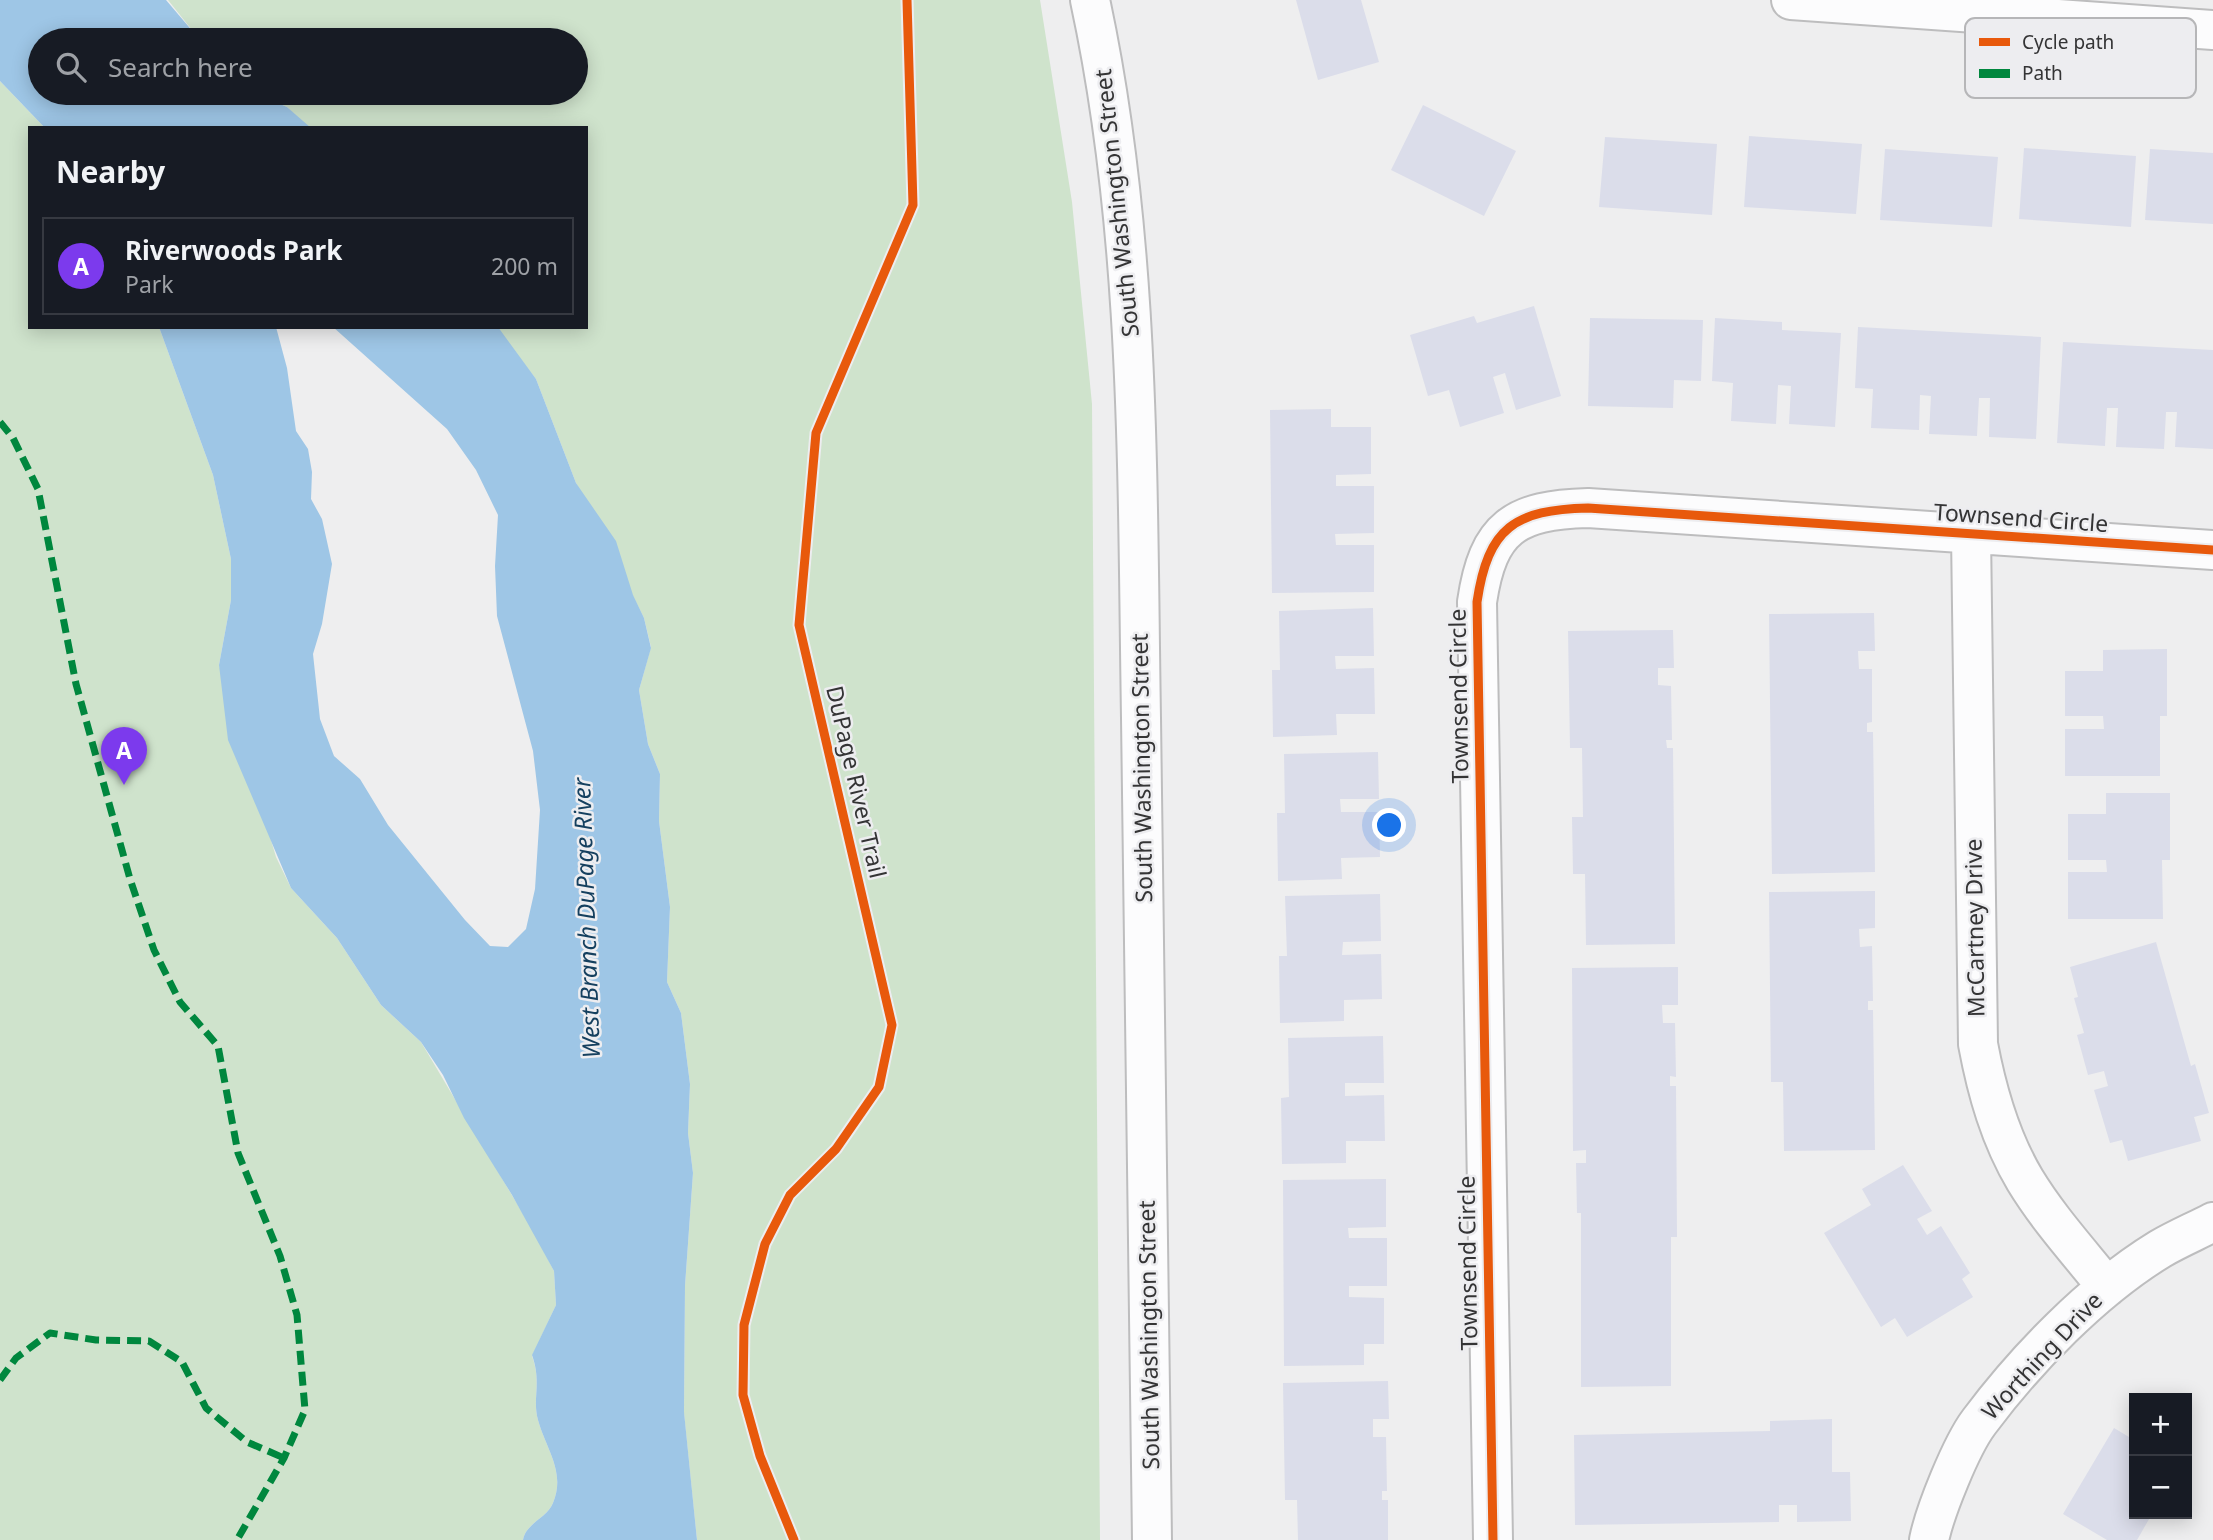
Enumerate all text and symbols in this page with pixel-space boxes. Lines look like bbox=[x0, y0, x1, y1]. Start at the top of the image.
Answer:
legend bbox=[1965, 18, 2196, 98]
search box bbox=[28, 28, 588, 105]
text: Cycle path bbox=[2022, 29, 2114, 55]
icon: search bbox=[52, 48, 90, 86]
text: Search here bbox=[108, 49, 253, 85]
text: Path bbox=[2022, 60, 2063, 86]
street label: South Washington Street bbox=[1086, 68, 1146, 339]
text: Nearby bbox=[56, 151, 165, 192]
text: Riverwoods Park bbox=[125, 232, 342, 268]
text: A bbox=[73, 250, 89, 282]
text: 200 m bbox=[491, 250, 558, 282]
text: Park bbox=[125, 268, 174, 300]
street label: Townsend Circle bbox=[1933, 495, 2109, 539]
street label: Townsend Circle bbox=[1440, 608, 1476, 784]
street label: South Washington Street bbox=[1123, 633, 1159, 903]
street label: DuPage River Trail bbox=[819, 682, 895, 881]
pin: A bbox=[101, 727, 147, 785]
water label: West Branch DuPage River bbox=[564, 776, 607, 1059]
your location bbox=[1372, 808, 1406, 842]
street label: McCartney Drive bbox=[1956, 839, 1992, 1018]
street label: Townsend Circle bbox=[1449, 1175, 1485, 1351]
street label: South Washington Street bbox=[1130, 1200, 1166, 1470]
street label: Worthing Drive bbox=[1974, 1284, 2109, 1426]
map controls bbox=[2129, 1393, 2192, 1519]
button: + bbox=[2129, 1393, 2192, 1456]
button: − bbox=[2129, 1456, 2192, 1519]

